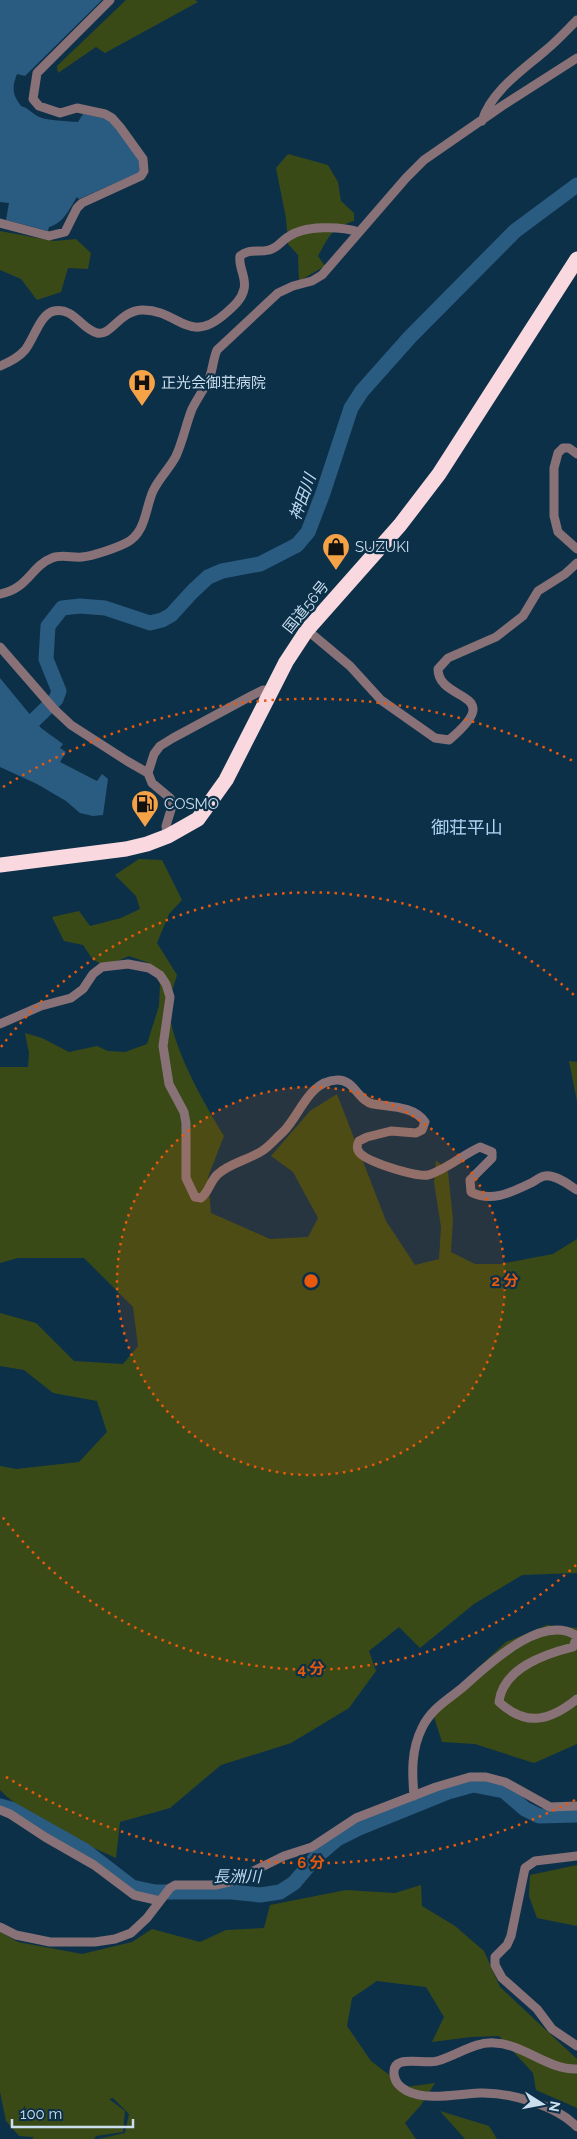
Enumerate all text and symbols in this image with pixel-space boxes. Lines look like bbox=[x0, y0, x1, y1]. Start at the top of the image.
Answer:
hospital icon: 正光会御荘病院 bbox=[127, 368, 157, 407]
place label: 正光会御荘病院 bbox=[161, 374, 266, 392]
water label: 神田川 bbox=[285, 469, 320, 523]
shop icon: SUZUKI bbox=[321, 532, 351, 571]
place label: SUZUKI bbox=[355, 538, 410, 556]
street label: 国道56号 bbox=[279, 577, 333, 637]
fuel station icon: COSMO bbox=[130, 789, 160, 828]
place label: COSMO bbox=[164, 795, 219, 813]
district label: 御荘平山 bbox=[431, 817, 503, 838]
centre of rings bbox=[302, 1272, 320, 1290]
text: 2 分 bbox=[491, 1272, 519, 1290]
text: 4 分 bbox=[297, 1660, 325, 1678]
text: 6 分 bbox=[297, 1854, 325, 1872]
water label: 長洲川 bbox=[213, 1867, 263, 1886]
north arrow bbox=[517, 2079, 567, 2129]
scale bar bbox=[12, 2096, 134, 2128]
text: N bbox=[546, 2100, 564, 2113]
text: 100 m bbox=[20, 2105, 62, 2123]

